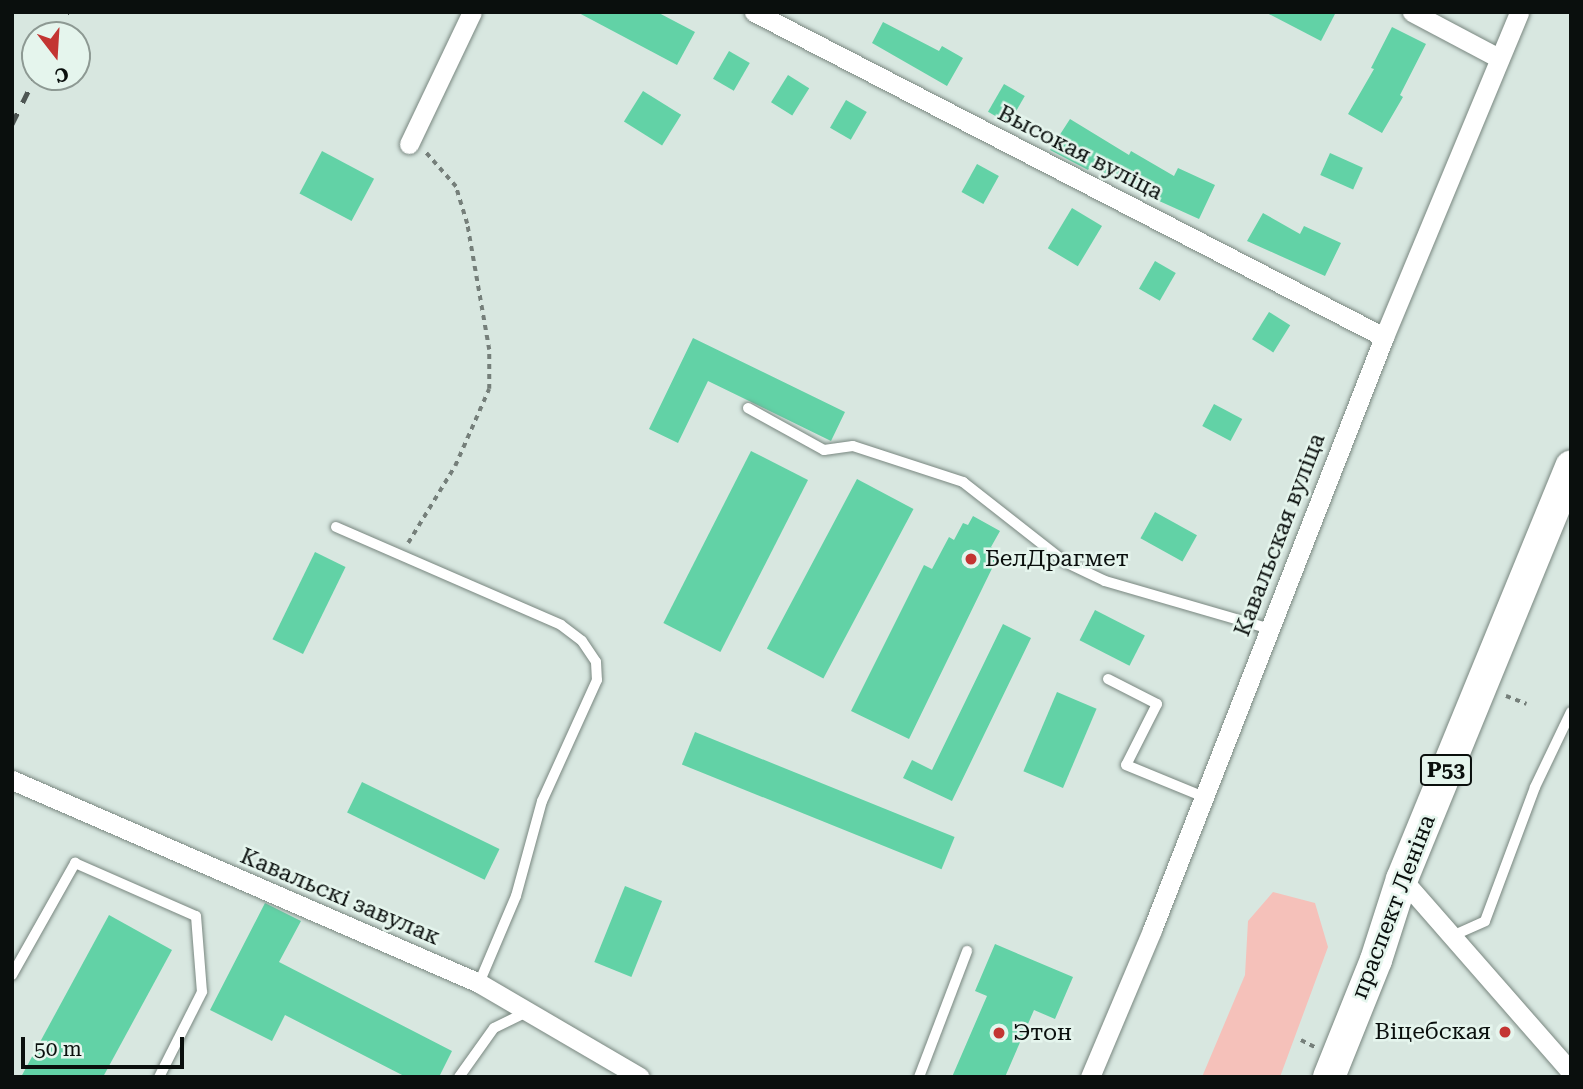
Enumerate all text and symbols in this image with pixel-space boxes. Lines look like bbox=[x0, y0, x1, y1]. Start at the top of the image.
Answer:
north arrow bbox=[21, 21, 91, 91]
text: С bbox=[52, 62, 71, 88]
street label: Высокая вуліца bbox=[993, 100, 1167, 206]
street label: Кавальская вуліца bbox=[1229, 430, 1331, 640]
place label: БелДрагмет bbox=[985, 545, 1129, 573]
marker: БелДрагмет bbox=[963, 551, 979, 567]
road number: Р53 bbox=[1420, 752, 1472, 788]
street label: праспект Леніна bbox=[1346, 811, 1442, 1003]
street label: Кавальскі завулак bbox=[236, 842, 444, 952]
place label: Віцебская bbox=[1375, 1018, 1491, 1046]
place label: Этон bbox=[1013, 1019, 1072, 1047]
scale bar bbox=[24, 1023, 187, 1066]
marker: Віцебская bbox=[1497, 1024, 1513, 1040]
marker: Этон bbox=[991, 1025, 1007, 1041]
text: 50 m bbox=[34, 1037, 82, 1061]

